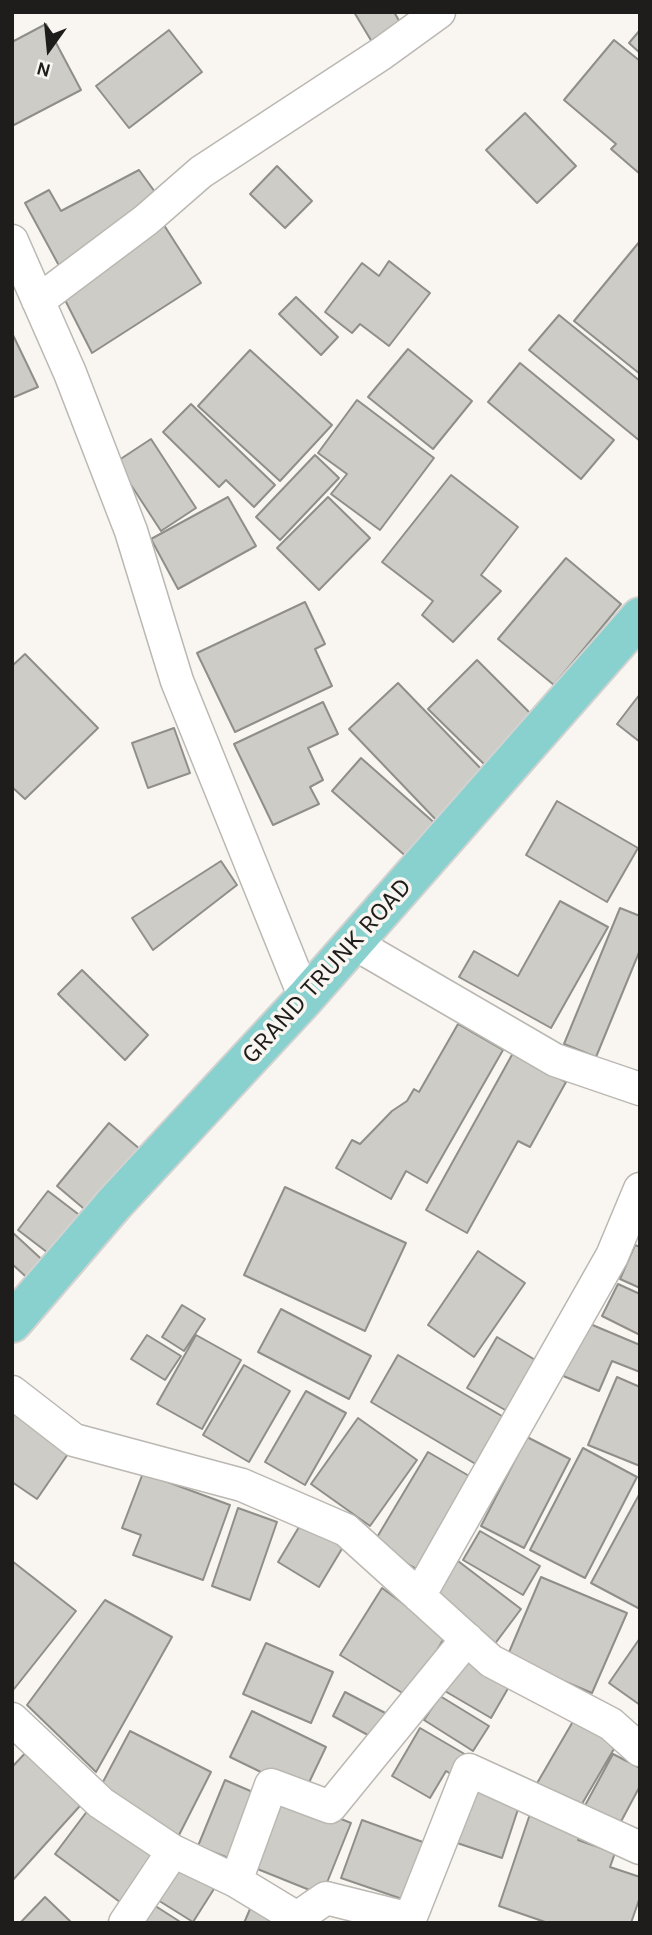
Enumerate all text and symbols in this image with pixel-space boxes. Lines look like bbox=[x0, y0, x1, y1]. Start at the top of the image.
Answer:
north arrow bbox=[14, 14, 84, 84]
text: N bbox=[34, 57, 53, 82]
street label: GRAND TRUNK ROAD bbox=[235, 872, 419, 1070]

